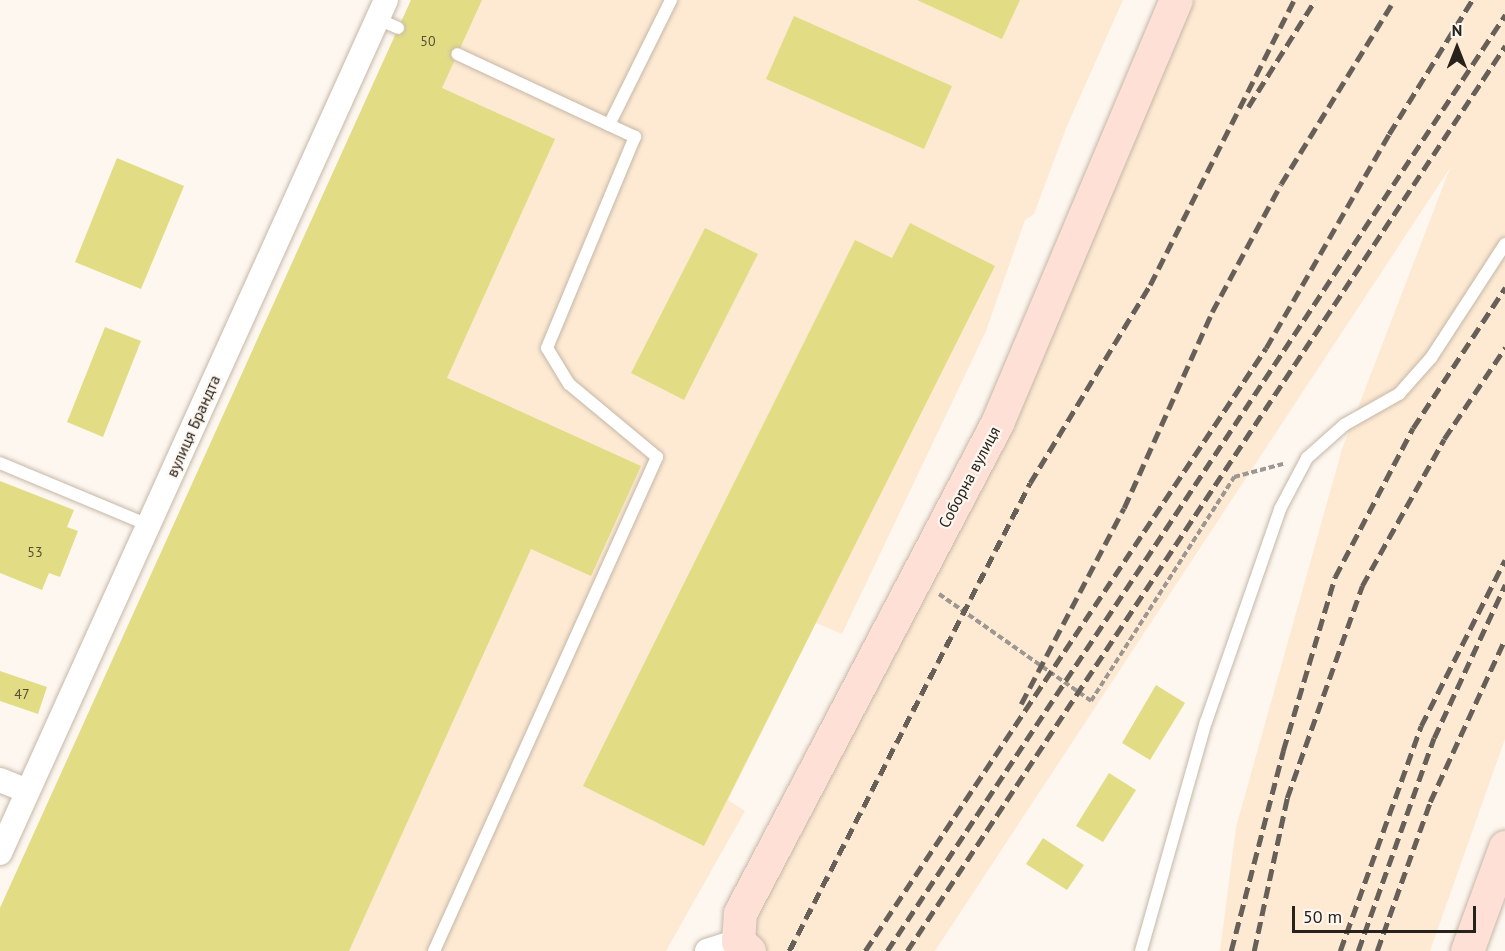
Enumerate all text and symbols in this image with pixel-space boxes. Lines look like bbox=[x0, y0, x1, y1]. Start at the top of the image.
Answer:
north arrow bbox=[1427, 18, 1487, 78]
text: N bbox=[1452, 20, 1462, 40]
house number: 50 bbox=[420, 33, 436, 49]
street label: вулиця Брандта bbox=[162, 372, 224, 480]
street label: Соборна вулиця bbox=[934, 423, 1004, 531]
house number: 53 bbox=[27, 544, 43, 560]
house number: 47 bbox=[14, 686, 30, 702]
scale bar bbox=[1295, 894, 1480, 932]
text: 50 m bbox=[1303, 905, 1342, 928]

